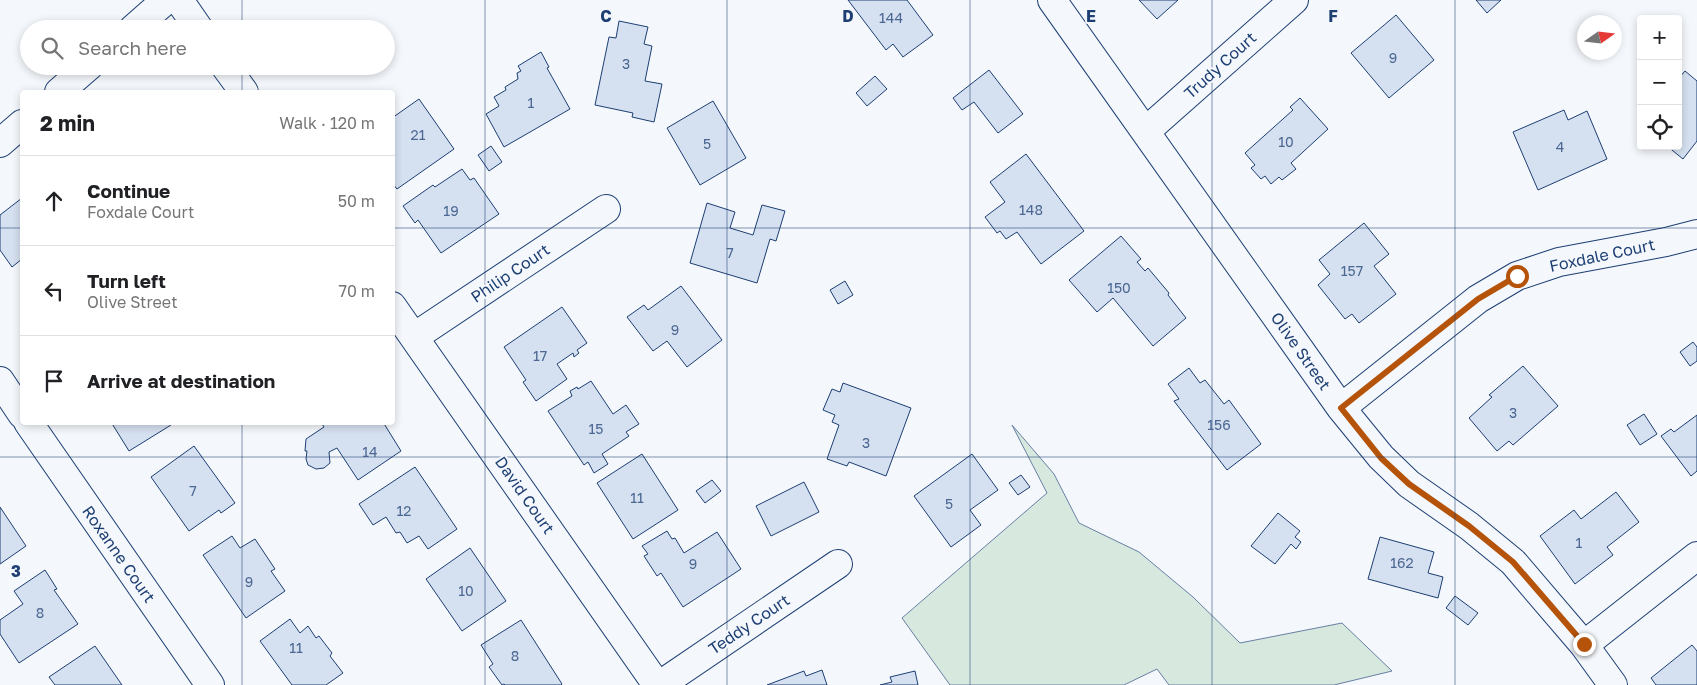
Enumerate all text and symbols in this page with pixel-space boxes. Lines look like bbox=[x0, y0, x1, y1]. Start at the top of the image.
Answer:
text: C bbox=[600, 6, 612, 26]
text: D bbox=[842, 6, 854, 26]
text: E bbox=[1086, 6, 1096, 26]
text: F bbox=[1328, 6, 1338, 26]
house number: 144 bbox=[879, 9, 903, 26]
north arrow bbox=[1577, 15, 1622, 60]
map controls bbox=[1637, 15, 1682, 150]
button: + bbox=[1637, 15, 1682, 60]
search box bbox=[20, 20, 395, 75]
street label: Trudy Court bbox=[1180, 27, 1260, 103]
icon: search bbox=[38, 34, 66, 62]
text: Search here bbox=[78, 36, 187, 59]
house number: 9 bbox=[1389, 49, 1397, 66]
house number: 3 bbox=[622, 55, 630, 72]
button: − bbox=[1637, 60, 1682, 105]
house number: 1 bbox=[528, 94, 535, 111]
button: locate bbox=[1637, 105, 1682, 150]
text: 2 min bbox=[40, 110, 95, 136]
text: Walk · 120 m bbox=[279, 113, 375, 133]
house number: 21 bbox=[411, 126, 426, 143]
house number: 10 bbox=[1278, 133, 1294, 150]
house number: 5 bbox=[703, 135, 711, 152]
house number: 4 bbox=[1556, 138, 1564, 155]
text: Continue bbox=[87, 179, 170, 202]
icon: ahead bbox=[40, 187, 68, 215]
text: 50 m bbox=[338, 191, 375, 211]
house number: 148 bbox=[1019, 201, 1043, 218]
text: Foxdale Court bbox=[87, 202, 194, 222]
house number: 19 bbox=[443, 202, 459, 219]
street label: Foxdale Court bbox=[1547, 234, 1657, 276]
street label: Philip Court bbox=[467, 239, 553, 307]
house number: 7 bbox=[726, 244, 734, 261]
house number: 157 bbox=[1341, 262, 1363, 279]
route start bbox=[1506, 265, 1529, 288]
text: Turn left bbox=[87, 269, 166, 292]
icon: left bbox=[40, 277, 68, 305]
house number: 150 bbox=[1107, 279, 1131, 296]
text: 70 m bbox=[338, 281, 375, 301]
text: Olive Street bbox=[87, 292, 178, 312]
street label: Olive Street bbox=[1267, 308, 1335, 394]
house number: 9 bbox=[671, 321, 679, 338]
house number: 17 bbox=[533, 347, 547, 364]
icon: arrive bbox=[40, 367, 68, 395]
text: Arrive at destination bbox=[87, 369, 275, 392]
house number: 3 bbox=[1509, 404, 1517, 421]
house number: 156 bbox=[1207, 416, 1231, 433]
house number: 15 bbox=[589, 420, 603, 437]
house number: 3 bbox=[862, 434, 870, 451]
house number: 14 bbox=[362, 443, 378, 460]
street label: David Court bbox=[491, 452, 559, 538]
house number: 7 bbox=[189, 482, 197, 499]
house number: 11 bbox=[630, 489, 644, 506]
house number: 5 bbox=[945, 495, 953, 512]
street label: Roxanne Court bbox=[78, 502, 160, 606]
house number: 12 bbox=[397, 502, 411, 519]
house number: 1 bbox=[1576, 534, 1583, 551]
house number: 162 bbox=[1390, 554, 1414, 571]
house number: 9 bbox=[689, 555, 697, 572]
text: 3 bbox=[11, 561, 21, 581]
house number: 9 bbox=[245, 573, 253, 590]
house number: 10 bbox=[458, 582, 474, 599]
street label: Teddy Court bbox=[705, 590, 793, 658]
house number: 8 bbox=[36, 604, 44, 621]
route end bbox=[1573, 633, 1596, 656]
house number: 11 bbox=[289, 639, 303, 656]
house number: 8 bbox=[511, 647, 519, 664]

